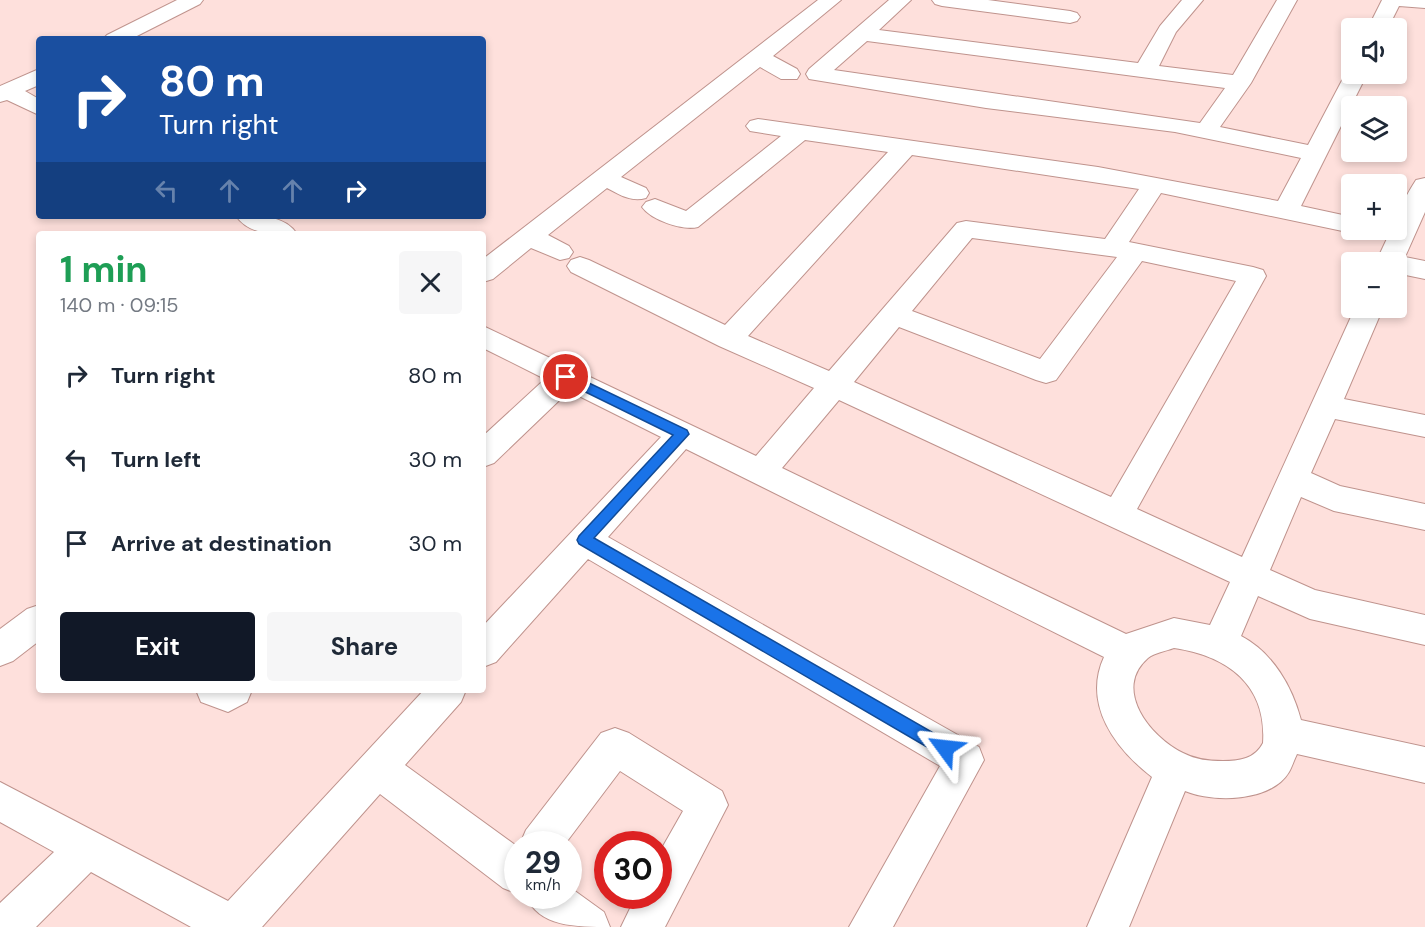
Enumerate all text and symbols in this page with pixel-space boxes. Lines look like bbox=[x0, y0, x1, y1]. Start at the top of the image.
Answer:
map controls bbox=[1341, 18, 1407, 318]
button: sound bbox=[1341, 18, 1407, 84]
text: 80 m bbox=[159, 54, 265, 109]
icon: right bbox=[60, 60, 138, 138]
button: layers bbox=[1341, 96, 1407, 162]
text: Turn right bbox=[159, 107, 279, 142]
icon: left bbox=[150, 174, 183, 207]
icon: ahead bbox=[213, 174, 246, 207]
icon: ahead bbox=[276, 174, 309, 207]
icon: right bbox=[339, 174, 372, 207]
button: + bbox=[1341, 174, 1407, 240]
text: 1 min bbox=[60, 246, 148, 293]
button: close bbox=[399, 251, 462, 314]
button: − bbox=[1341, 252, 1407, 318]
text: 140 m · 09:15 bbox=[60, 292, 179, 318]
pin bbox=[540, 351, 591, 402]
icon: right bbox=[60, 359, 93, 392]
icon: arrive bbox=[549, 360, 582, 393]
text: Turn right bbox=[111, 361, 216, 390]
text: 80 m bbox=[408, 361, 462, 390]
icon: left bbox=[60, 443, 93, 476]
text: Turn left bbox=[111, 445, 201, 474]
text: 30 m bbox=[408, 445, 462, 474]
icon: arrive bbox=[60, 527, 93, 560]
text: Arrive at destination bbox=[111, 529, 332, 558]
text: 30 m bbox=[408, 529, 462, 558]
button: Exit bbox=[60, 612, 255, 681]
button: Share bbox=[267, 612, 462, 681]
position arrow bbox=[913, 716, 977, 780]
speed limit sign: 30 bbox=[594, 831, 672, 909]
text: 29 bbox=[525, 843, 561, 882]
text: km/h bbox=[525, 875, 561, 895]

